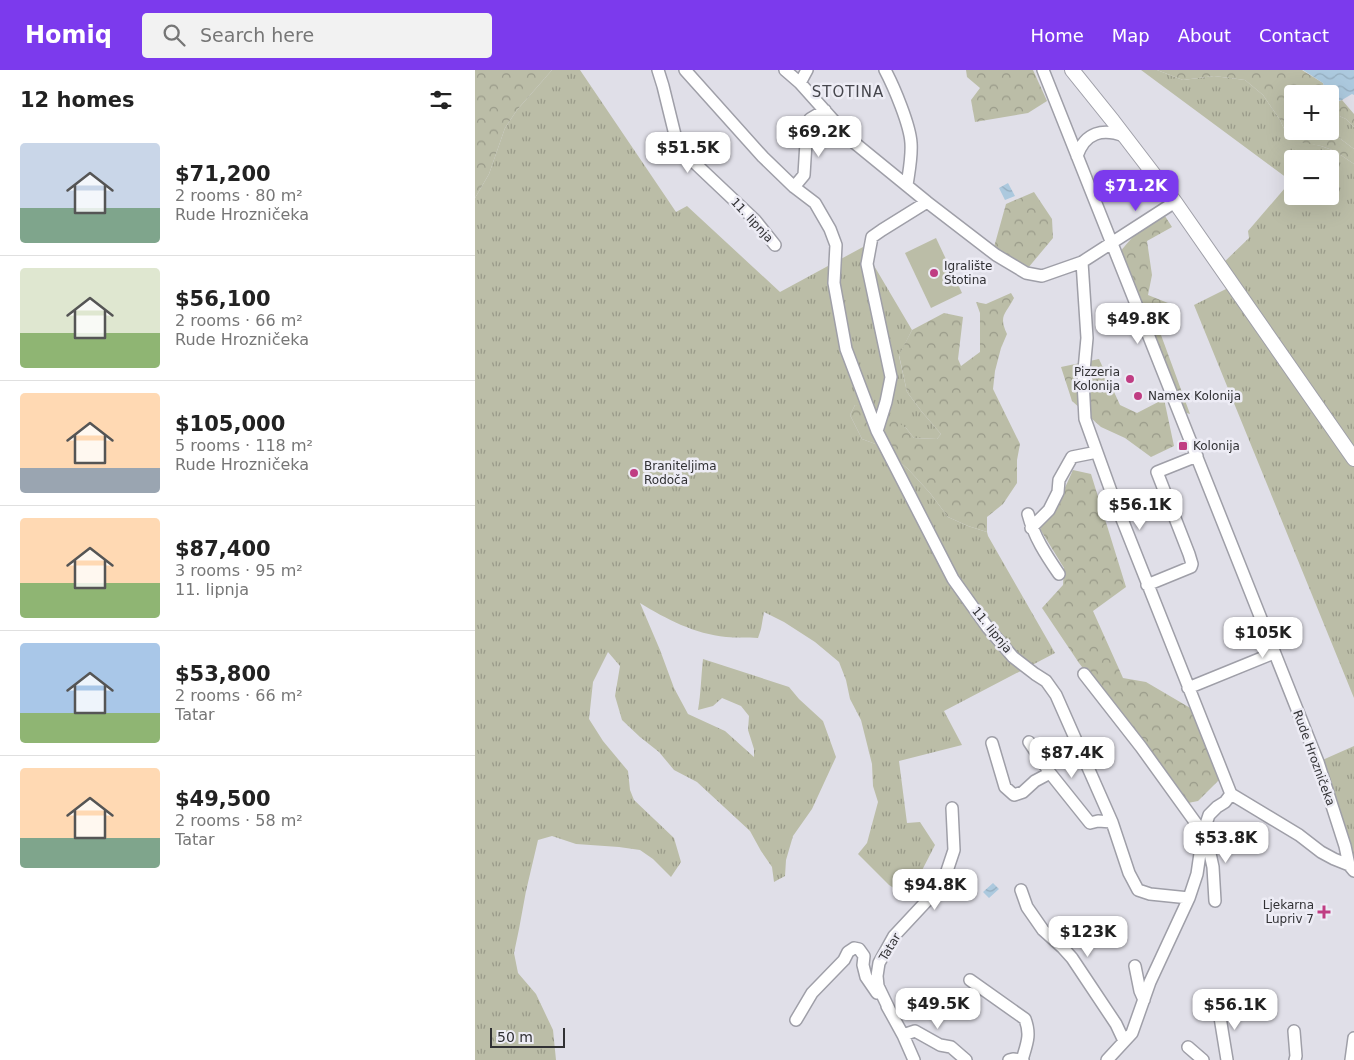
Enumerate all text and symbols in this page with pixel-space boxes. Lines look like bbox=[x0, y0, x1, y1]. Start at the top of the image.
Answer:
search box bbox=[142, 13, 492, 58]
text: Homiq bbox=[25, 21, 112, 49]
icon: search bbox=[160, 21, 188, 49]
text: Search here bbox=[200, 24, 314, 46]
text: Home bbox=[1031, 25, 1084, 46]
text: Map bbox=[1112, 25, 1150, 46]
text: About bbox=[1178, 25, 1231, 46]
text: Contact bbox=[1259, 25, 1329, 46]
district label: STOTINA bbox=[812, 83, 884, 101]
map controls bbox=[1284, 85, 1339, 205]
button: + bbox=[1284, 85, 1339, 140]
icon: filters bbox=[427, 86, 455, 114]
text: 12 homes bbox=[20, 88, 135, 112]
pin: $69.2K bbox=[778, 116, 860, 158]
text: $69.2K bbox=[787, 122, 851, 141]
pin: $51.5K bbox=[647, 132, 729, 174]
text: $51.5K bbox=[656, 138, 720, 157]
button: − bbox=[1284, 150, 1339, 205]
text: $71,200 bbox=[175, 162, 271, 186]
icon: home bbox=[60, 163, 120, 223]
pin: $71.2K bbox=[1095, 170, 1177, 212]
text: $71.2K bbox=[1104, 176, 1168, 195]
text: 2 rooms · 80 m² bbox=[175, 186, 303, 205]
street label: 11. lipnja bbox=[728, 195, 776, 245]
text: Rude Hrozničeka bbox=[175, 205, 309, 224]
place label: Igralište Stotina bbox=[944, 259, 992, 287]
marker: Igralište Stotina bbox=[928, 267, 940, 279]
text: $56,100 bbox=[175, 287, 271, 311]
icon: home bbox=[60, 288, 120, 348]
pin: $49.8K bbox=[1097, 302, 1179, 345]
text: $49.8K bbox=[1106, 309, 1170, 328]
text: 2 rooms · 66 m² bbox=[175, 311, 303, 330]
text: Rude Hrozničeka bbox=[175, 330, 309, 349]
place label: Pizzeria Kolonija bbox=[1073, 365, 1120, 393]
marker: Pizzeria Kolonija bbox=[1124, 373, 1136, 385]
place label: Namex Kolonija bbox=[1148, 389, 1241, 403]
marker: Namex Kolonija bbox=[1132, 390, 1144, 402]
text: $105,000 bbox=[175, 412, 285, 436]
icon: home bbox=[60, 413, 120, 473]
text: 5 rooms · 118 m² bbox=[175, 436, 313, 455]
place label: Kolonija bbox=[1193, 439, 1240, 453]
marker: Kolonija bbox=[1177, 440, 1189, 452]
text: Rude Hrozničeka bbox=[175, 455, 309, 474]
place label: Braniteljima Rodoča bbox=[644, 459, 717, 487]
marker: Braniteljima Rodoča bbox=[628, 467, 640, 479]
pin: $56.1K bbox=[1099, 488, 1181, 531]
text: $56.1K bbox=[1108, 495, 1172, 514]
text: $87,400 bbox=[175, 537, 271, 561]
icon: home bbox=[60, 538, 120, 598]
text: 3 rooms · 95 m² bbox=[175, 561, 303, 580]
text: 11. lipnja bbox=[175, 580, 249, 599]
street label: 11. lipnja bbox=[969, 604, 1015, 656]
pin: $105K bbox=[1228, 616, 1298, 659]
text: $105K bbox=[1235, 623, 1291, 642]
text: $53,800 bbox=[175, 662, 271, 686]
icon: home bbox=[60, 663, 120, 723]
text: 2 rooms · 66 m² bbox=[175, 686, 303, 705]
text: Tatar bbox=[175, 705, 215, 724]
street label: Rude Hrozničeka bbox=[1290, 708, 1338, 808]
pin: $87.4K bbox=[1031, 736, 1113, 779]
text: $87.4K bbox=[1040, 743, 1104, 762]
text: $49,500 bbox=[175, 787, 271, 811]
icon: home bbox=[60, 788, 120, 848]
text: 2 rooms · 58 m² bbox=[175, 811, 303, 830]
pin: $53.8K bbox=[1185, 822, 1267, 864]
text: $53.8K bbox=[1194, 828, 1258, 847]
text: Tatar bbox=[175, 830, 215, 849]
pin: $94.8K bbox=[894, 868, 976, 911]
text: $94.8K bbox=[903, 875, 967, 894]
place label: Ljekarna Lupriv 7 bbox=[1263, 898, 1314, 926]
marker: Ljekarna Lupriv 7 bbox=[1318, 906, 1330, 918]
pin: $123K bbox=[1053, 916, 1123, 958]
text: $123K bbox=[1060, 922, 1116, 941]
street label: Tatar bbox=[876, 931, 904, 964]
pin: $49.5K bbox=[897, 988, 979, 1030]
pin: $56.1K bbox=[1194, 988, 1276, 1031]
text: $49.5K bbox=[906, 994, 970, 1013]
text: $56.1K bbox=[1203, 995, 1267, 1014]
scale bar bbox=[490, 1025, 565, 1048]
text: 50 m bbox=[497, 1029, 533, 1045]

